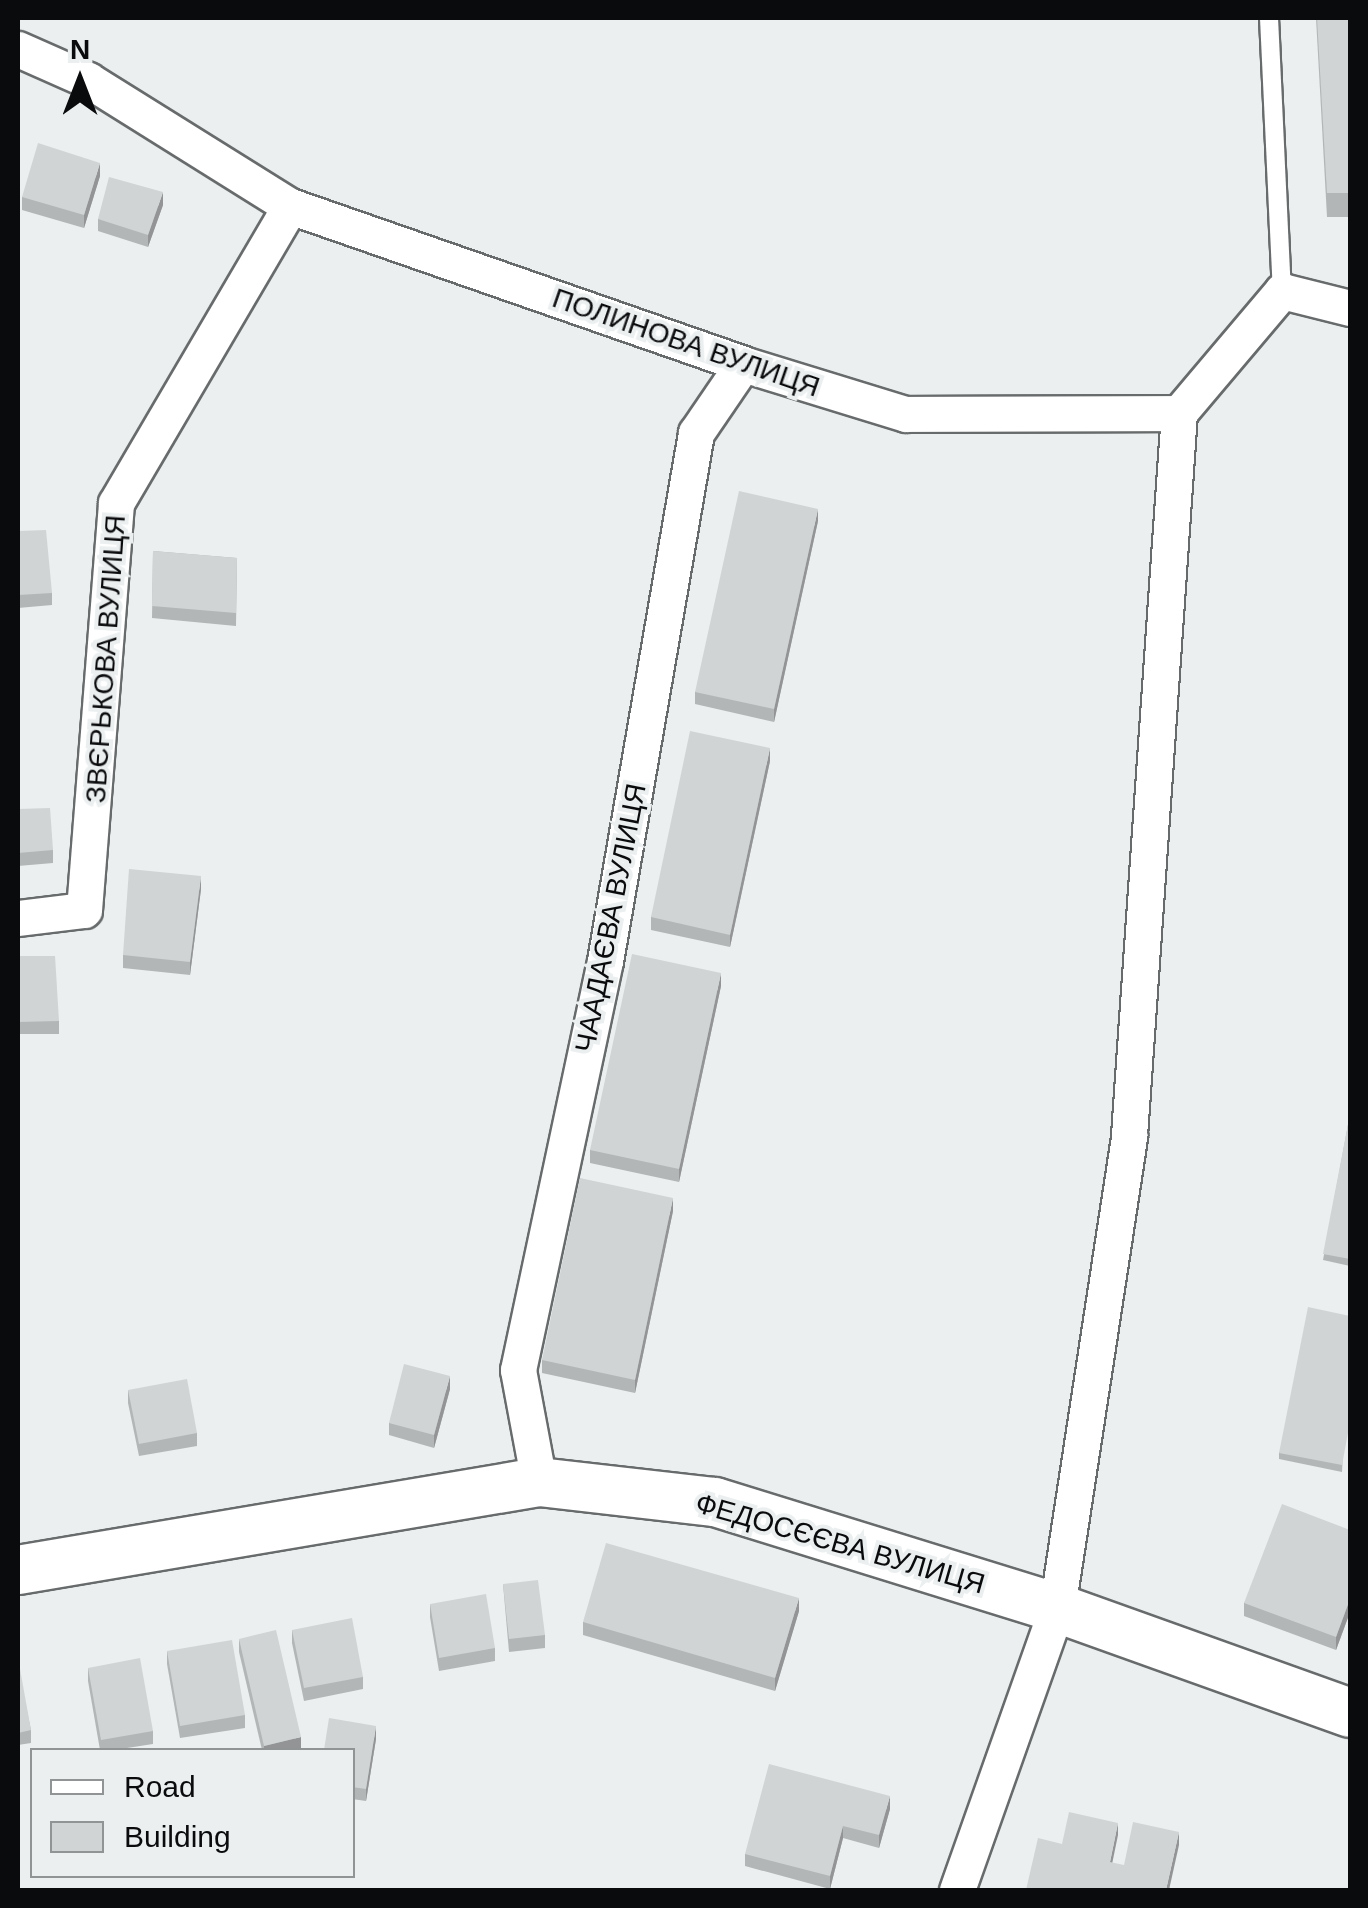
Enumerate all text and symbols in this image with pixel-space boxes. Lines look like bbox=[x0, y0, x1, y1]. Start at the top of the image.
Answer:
north arrow bbox=[30, 30, 130, 130]
text: N bbox=[70, 34, 90, 65]
street label: ПОЛИНОВА ВУЛИЦЯ bbox=[548, 281, 824, 405]
street label: ЗВЄРЬКОВА ВУЛИЦЯ bbox=[79, 514, 133, 804]
street label: ЧААДАЄВА ВУЛИЦЯ bbox=[568, 781, 654, 1055]
street label: ФЕДОСЄЄВА ВУЛИЦЯ bbox=[691, 1487, 989, 1601]
legend bbox=[30, 1748, 355, 1878]
text: Road bbox=[124, 1770, 196, 1803]
text: Building bbox=[124, 1820, 231, 1853]

